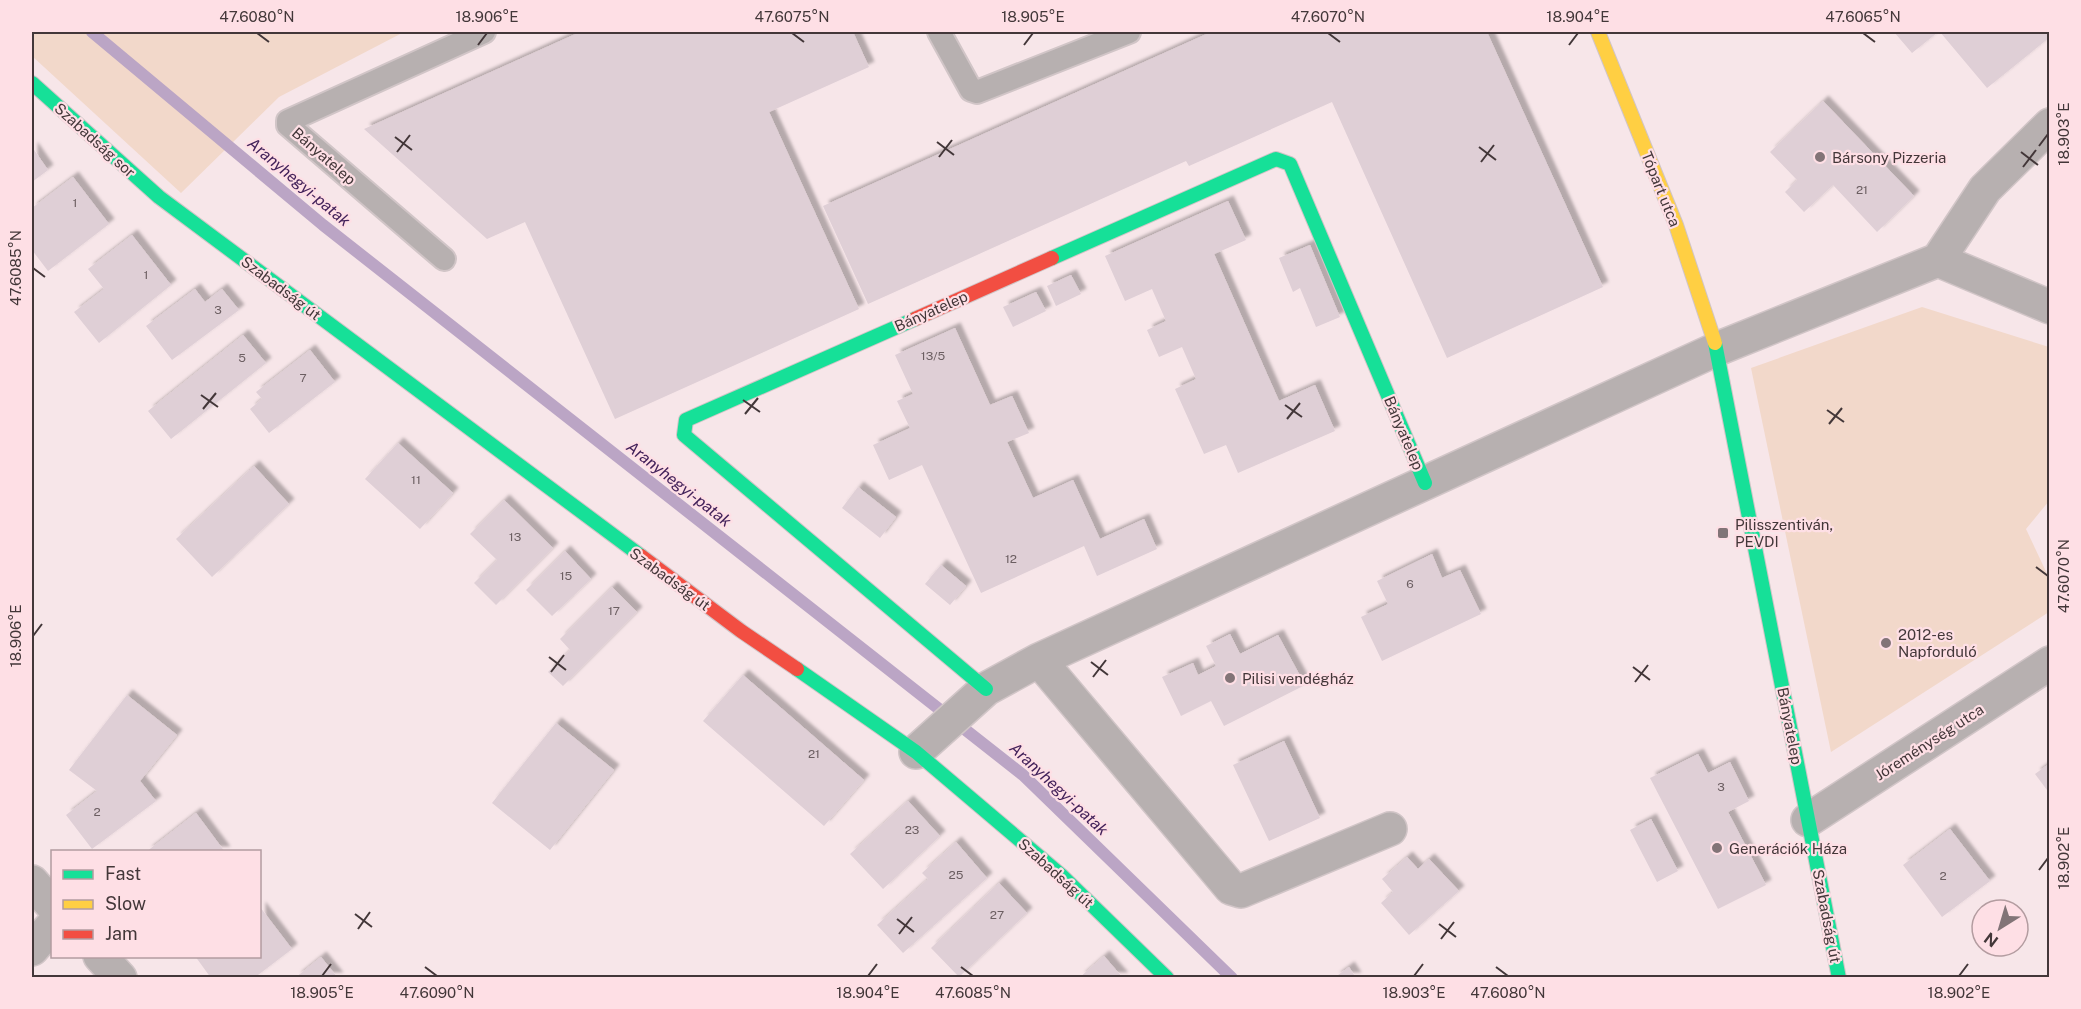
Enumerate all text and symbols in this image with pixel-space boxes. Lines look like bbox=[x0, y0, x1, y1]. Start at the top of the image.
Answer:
text: 47.6080°N bbox=[219, 8, 295, 25]
text: 18.906°E bbox=[455, 8, 519, 25]
text: 47.6075°N bbox=[754, 8, 830, 25]
text: 18.905°E bbox=[1001, 8, 1065, 25]
text: 47.6070°N bbox=[1291, 8, 1365, 25]
text: 18.904°E bbox=[1546, 8, 1610, 25]
text: 47.6065°N bbox=[1825, 8, 1901, 25]
street label: Szabadság sor bbox=[51, 99, 139, 181]
text: 18.903°E bbox=[2055, 102, 2072, 166]
street label: Bányatelep bbox=[289, 124, 359, 188]
water label: Aranyhegyi-patak bbox=[244, 134, 354, 230]
street label: Tópart utca bbox=[1638, 149, 1684, 229]
place label: Bársony Pizzeria bbox=[1832, 149, 1946, 166]
marker: Bársony Pizzeria bbox=[1813, 150, 1827, 164]
house number: 21 bbox=[1856, 183, 1868, 197]
house number: 1 bbox=[73, 196, 77, 210]
text: 47.6085°N bbox=[7, 230, 24, 306]
street label: Szabadság út bbox=[238, 253, 324, 323]
house number: 1 bbox=[144, 268, 148, 282]
street label: Bányatelep bbox=[892, 287, 970, 335]
house number: 3 bbox=[214, 303, 222, 317]
house number: 13/5 bbox=[921, 349, 945, 363]
house number: 5 bbox=[238, 351, 246, 365]
house number: 7 bbox=[299, 371, 307, 385]
street label: Bányatelep bbox=[1381, 394, 1427, 472]
water label: Aranyhegyi-patak bbox=[623, 437, 735, 531]
house number: 11 bbox=[411, 473, 421, 487]
place label: Pilisszentiván, PEVDI bbox=[1735, 516, 1833, 550]
marker: Pilisszentiván, PEVDI bbox=[1716, 526, 1730, 540]
house number: 13 bbox=[509, 530, 521, 544]
text: 47.6070°N bbox=[2055, 539, 2072, 613]
street label: Szabadság út bbox=[627, 544, 714, 614]
house number: 12 bbox=[1005, 552, 1017, 566]
house number: 15 bbox=[560, 569, 573, 583]
house number: 6 bbox=[1406, 577, 1414, 591]
text: 18.906°E bbox=[7, 604, 24, 668]
house number: 17 bbox=[608, 604, 620, 618]
place label: 2012-es Napforduló bbox=[1898, 626, 1977, 660]
marker: 2012-es Napforduló bbox=[1879, 636, 1893, 650]
place label: Pilisi vendégház bbox=[1242, 670, 1354, 687]
marker: Pilisi vendégház bbox=[1223, 671, 1237, 685]
street label: Bányatelep bbox=[1774, 686, 1806, 766]
street label: Jóreménység utca bbox=[1872, 701, 1986, 783]
water label: Aranyhegyi-patak bbox=[1006, 739, 1112, 840]
house number: 21 bbox=[808, 747, 820, 761]
house number: 3 bbox=[1717, 780, 1725, 794]
house number: 2 bbox=[93, 805, 101, 819]
house number: 23 bbox=[905, 823, 919, 837]
text: 18.902°E bbox=[2055, 827, 2072, 889]
street label: Szabadság út bbox=[1015, 835, 1097, 911]
place label: Generációk Háza bbox=[1729, 840, 1847, 857]
marker: Generációk Háza bbox=[1710, 841, 1724, 855]
legend bbox=[51, 850, 261, 958]
text: Fast bbox=[105, 863, 141, 884]
house number: 25 bbox=[949, 868, 964, 882]
street label: Szabadság út bbox=[1810, 868, 1844, 964]
house number: 2 bbox=[1939, 869, 1947, 883]
text: Slow bbox=[105, 893, 146, 914]
north arrow bbox=[1970, 898, 2030, 958]
house number: 27 bbox=[990, 908, 1004, 922]
text: Jam bbox=[105, 923, 138, 944]
text: N bbox=[1981, 928, 2002, 951]
text: 18.905°E bbox=[290, 984, 354, 1001]
text: 47.6090°N bbox=[399, 984, 475, 1001]
text: 18.904°E bbox=[836, 984, 900, 1001]
text: 47.6085°N bbox=[935, 984, 1011, 1001]
text: 18.903°E bbox=[1382, 984, 1446, 1001]
text: 47.6080°N bbox=[1470, 984, 1546, 1001]
text: 18.902°E bbox=[1928, 984, 1990, 1001]

